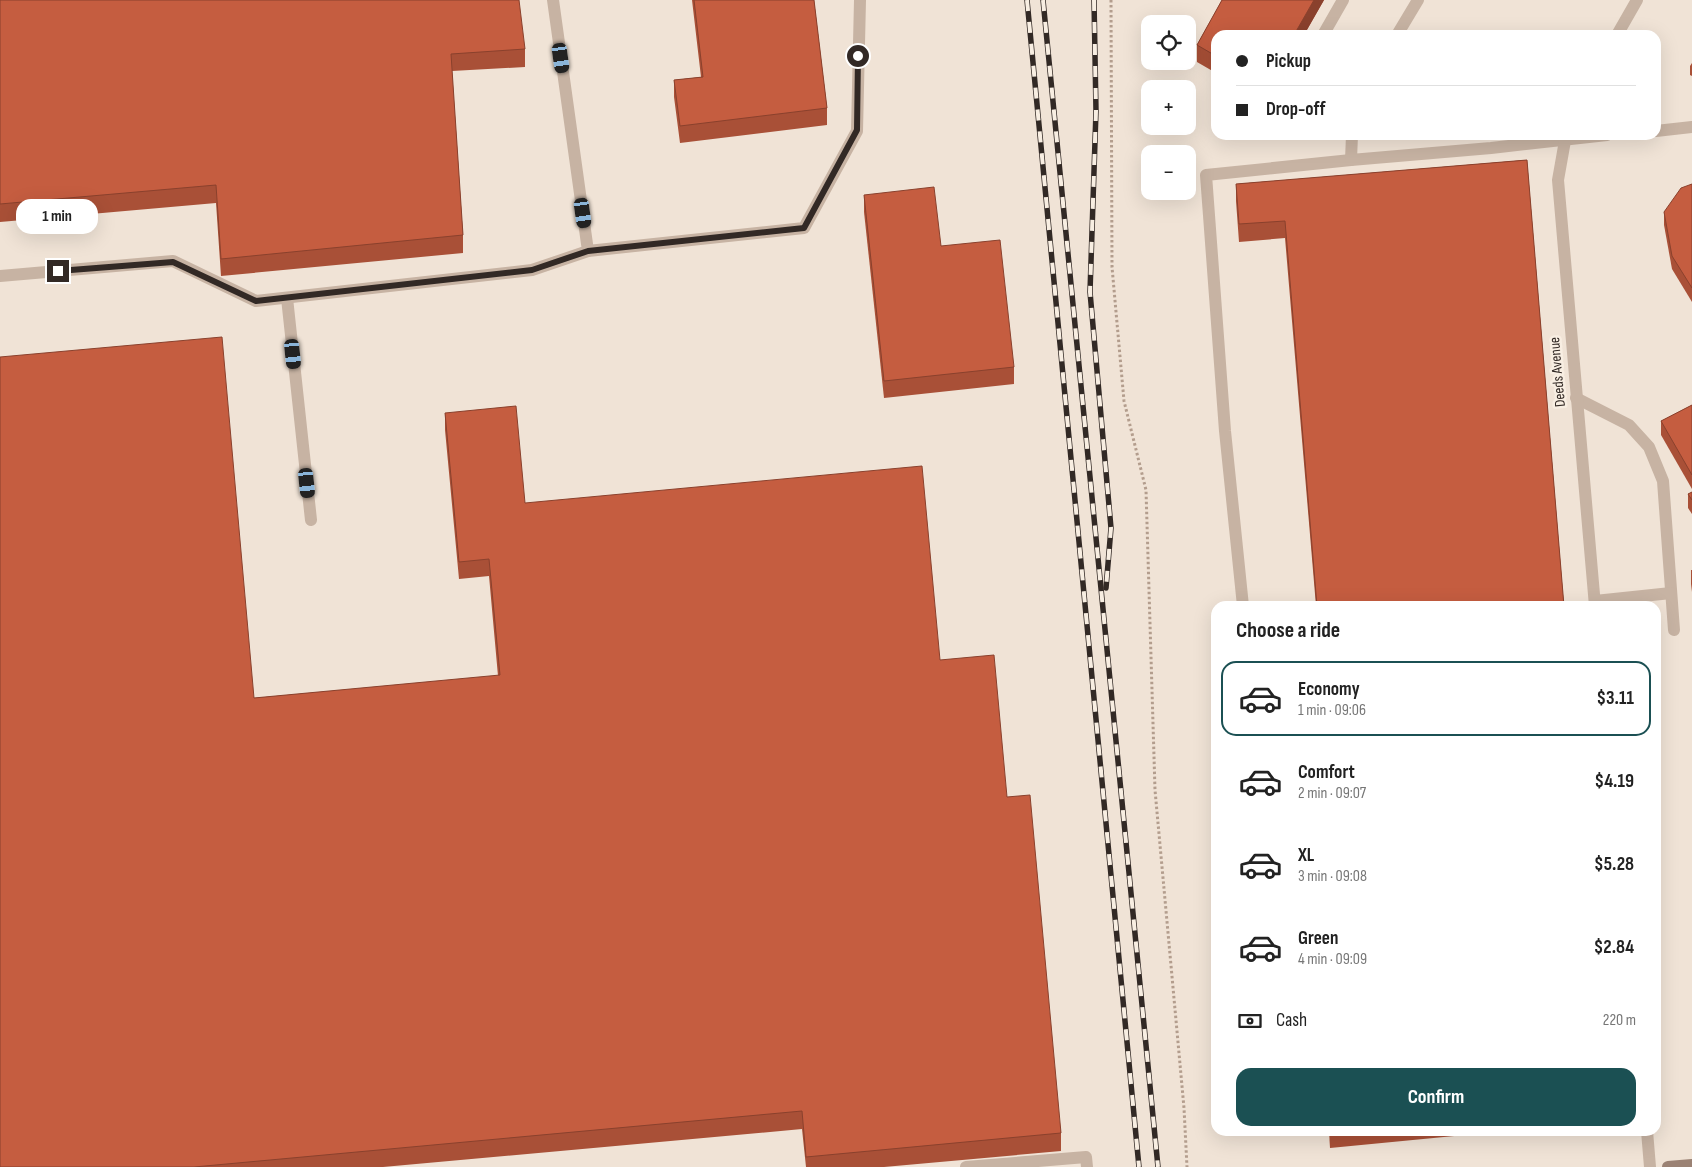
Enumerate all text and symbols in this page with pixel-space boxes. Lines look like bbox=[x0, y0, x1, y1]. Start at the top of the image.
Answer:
map controls bbox=[1141, 15, 1196, 200]
button: locate bbox=[1141, 15, 1196, 70]
car bbox=[551, 42, 570, 74]
route start bbox=[847, 45, 869, 67]
text: Pickup bbox=[1266, 50, 1311, 73]
button: + bbox=[1141, 80, 1196, 135]
text: Drop-off bbox=[1266, 98, 1326, 121]
button: − bbox=[1141, 145, 1196, 200]
car bbox=[573, 197, 592, 229]
callout: 1 min bbox=[17, 198, 99, 234]
text: 1 min bbox=[42, 207, 72, 226]
route end bbox=[47, 260, 69, 282]
street label: Deeds Avenue bbox=[1545, 336, 1570, 408]
car bbox=[283, 338, 302, 370]
car bbox=[297, 467, 316, 499]
text: Choose a ride bbox=[1236, 617, 1340, 644]
icon: car bbox=[1238, 676, 1283, 721]
text: Economy bbox=[1298, 678, 1360, 701]
text: $3.11 bbox=[1596, 687, 1634, 710]
text: 1 min · 09:06 bbox=[1298, 701, 1366, 720]
icon: car bbox=[1238, 759, 1283, 804]
text: Comfort bbox=[1298, 761, 1355, 784]
text: $4.19 bbox=[1595, 770, 1634, 793]
text: 2 min · 09:07 bbox=[1298, 784, 1366, 803]
icon: car bbox=[1238, 842, 1283, 887]
text: XL bbox=[1298, 844, 1314, 867]
text: $5.28 bbox=[1594, 853, 1634, 876]
text: 3 min · 09:08 bbox=[1298, 867, 1367, 886]
icon: car bbox=[1238, 925, 1283, 970]
text: Green bbox=[1298, 927, 1338, 950]
text: $2.84 bbox=[1594, 936, 1634, 959]
text: 4 min · 09:09 bbox=[1298, 950, 1367, 969]
icon: cash bbox=[1236, 1007, 1264, 1035]
text: Cash bbox=[1276, 1009, 1307, 1032]
text: 220 m bbox=[1603, 1011, 1636, 1030]
button: Confirm bbox=[1236, 1068, 1636, 1126]

